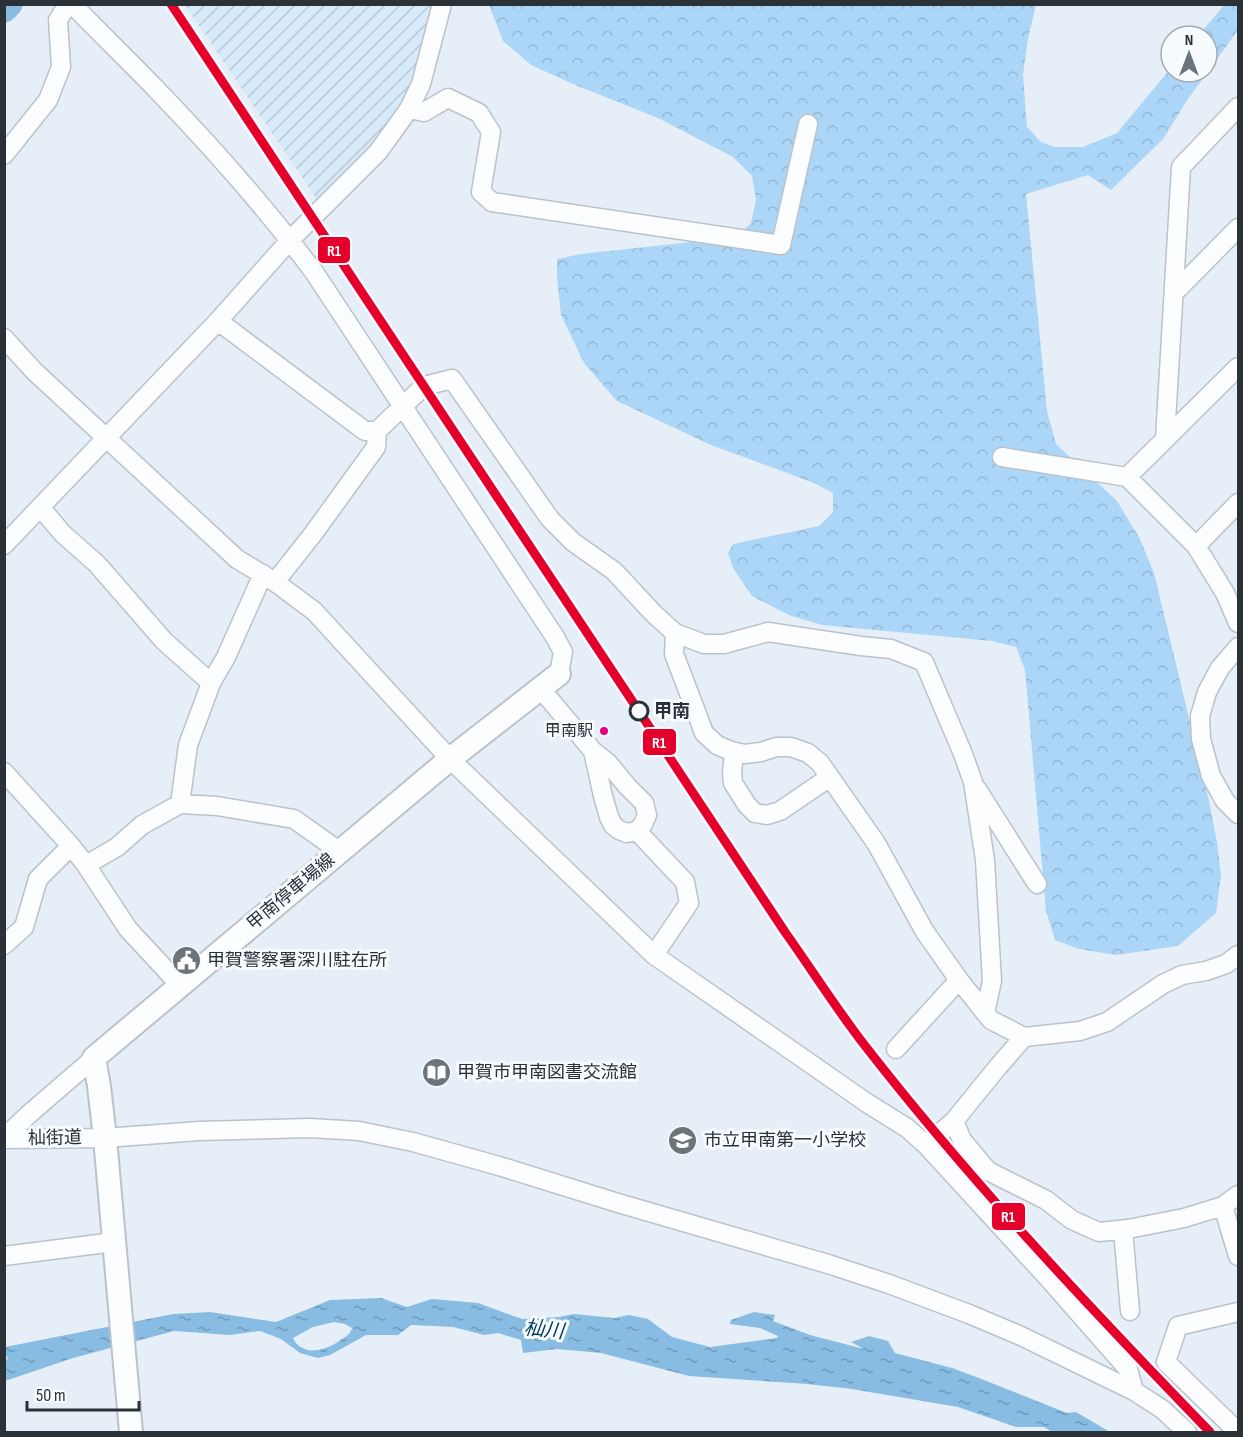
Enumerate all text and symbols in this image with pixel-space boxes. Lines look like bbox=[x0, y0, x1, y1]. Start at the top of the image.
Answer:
north arrow bbox=[1159, 24, 1219, 84]
text: N bbox=[1185, 31, 1193, 50]
line badge: R1 bbox=[317, 236, 351, 264]
text: R1 bbox=[327, 242, 342, 261]
marker: 甲南 bbox=[629, 701, 649, 721]
place label: 甲南 bbox=[654, 701, 690, 722]
place label: 甲南駅 bbox=[545, 722, 593, 741]
marker: 甲南駅 bbox=[598, 725, 610, 737]
line badge: R1 bbox=[642, 728, 677, 756]
text: R1 bbox=[652, 734, 667, 753]
street label: 甲南停車場線 bbox=[243, 849, 339, 935]
public building icon: 甲賀警察署深川駐在所 bbox=[170, 944, 202, 976]
place label: 甲賀警察署深川駐在所 bbox=[207, 950, 387, 971]
library icon: 甲賀市甲南図書交流館 bbox=[420, 1056, 452, 1088]
place label: 甲賀市甲南図書交流館 bbox=[457, 1062, 637, 1083]
school or university icon: 市立甲南第一小学校 bbox=[667, 1124, 699, 1156]
street label: 杣街道 bbox=[28, 1127, 82, 1149]
place label: 市立甲南第一小学校 bbox=[704, 1130, 866, 1151]
line badge: R1 bbox=[991, 1202, 1026, 1231]
text: R1 bbox=[1001, 1208, 1016, 1227]
water label: 杣川 bbox=[523, 1316, 567, 1344]
scale bar bbox=[27, 1374, 140, 1412]
text: 50 m bbox=[36, 1385, 66, 1406]

